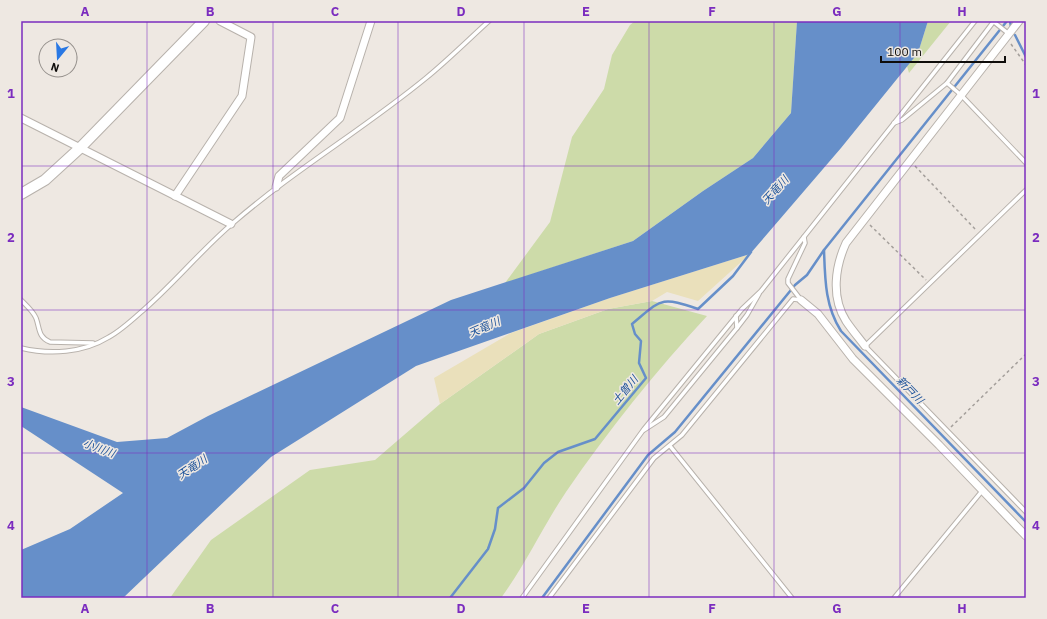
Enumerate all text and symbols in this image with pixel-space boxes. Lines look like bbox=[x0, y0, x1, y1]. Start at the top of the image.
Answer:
text: A bbox=[81, 3, 90, 20]
text: B bbox=[206, 3, 215, 20]
text: C bbox=[331, 3, 340, 20]
text: D bbox=[456, 3, 466, 20]
text: E bbox=[582, 3, 590, 20]
text: F bbox=[708, 3, 716, 20]
text: G bbox=[832, 3, 842, 20]
text: H bbox=[957, 3, 967, 20]
north arrow bbox=[38, 38, 78, 78]
scale bar bbox=[881, 38, 1005, 64]
text: 100 m bbox=[887, 44, 922, 59]
text: N bbox=[49, 60, 61, 75]
text: 1 bbox=[7, 85, 15, 102]
text: 1 bbox=[1032, 85, 1040, 102]
water label: 天竜川 bbox=[759, 172, 792, 207]
text: 2 bbox=[7, 229, 15, 246]
text: 2 bbox=[1032, 229, 1040, 246]
water label: 天竜川 bbox=[466, 313, 503, 340]
water label: 土曽川 bbox=[609, 372, 642, 407]
text: 3 bbox=[7, 373, 15, 390]
water label: 新戸川 bbox=[894, 373, 927, 407]
text: 3 bbox=[1032, 373, 1040, 390]
water label: 小川川 bbox=[81, 436, 118, 461]
water label: 天竜川 bbox=[174, 451, 210, 482]
text: 4 bbox=[7, 517, 15, 534]
text: 4 bbox=[1032, 517, 1040, 534]
text: A bbox=[81, 600, 90, 617]
text: B bbox=[206, 600, 215, 617]
text: C bbox=[331, 600, 340, 617]
text: D bbox=[456, 600, 466, 617]
text: E bbox=[582, 600, 590, 617]
text: F bbox=[708, 600, 716, 617]
text: G bbox=[832, 600, 842, 617]
text: H bbox=[957, 600, 967, 617]

